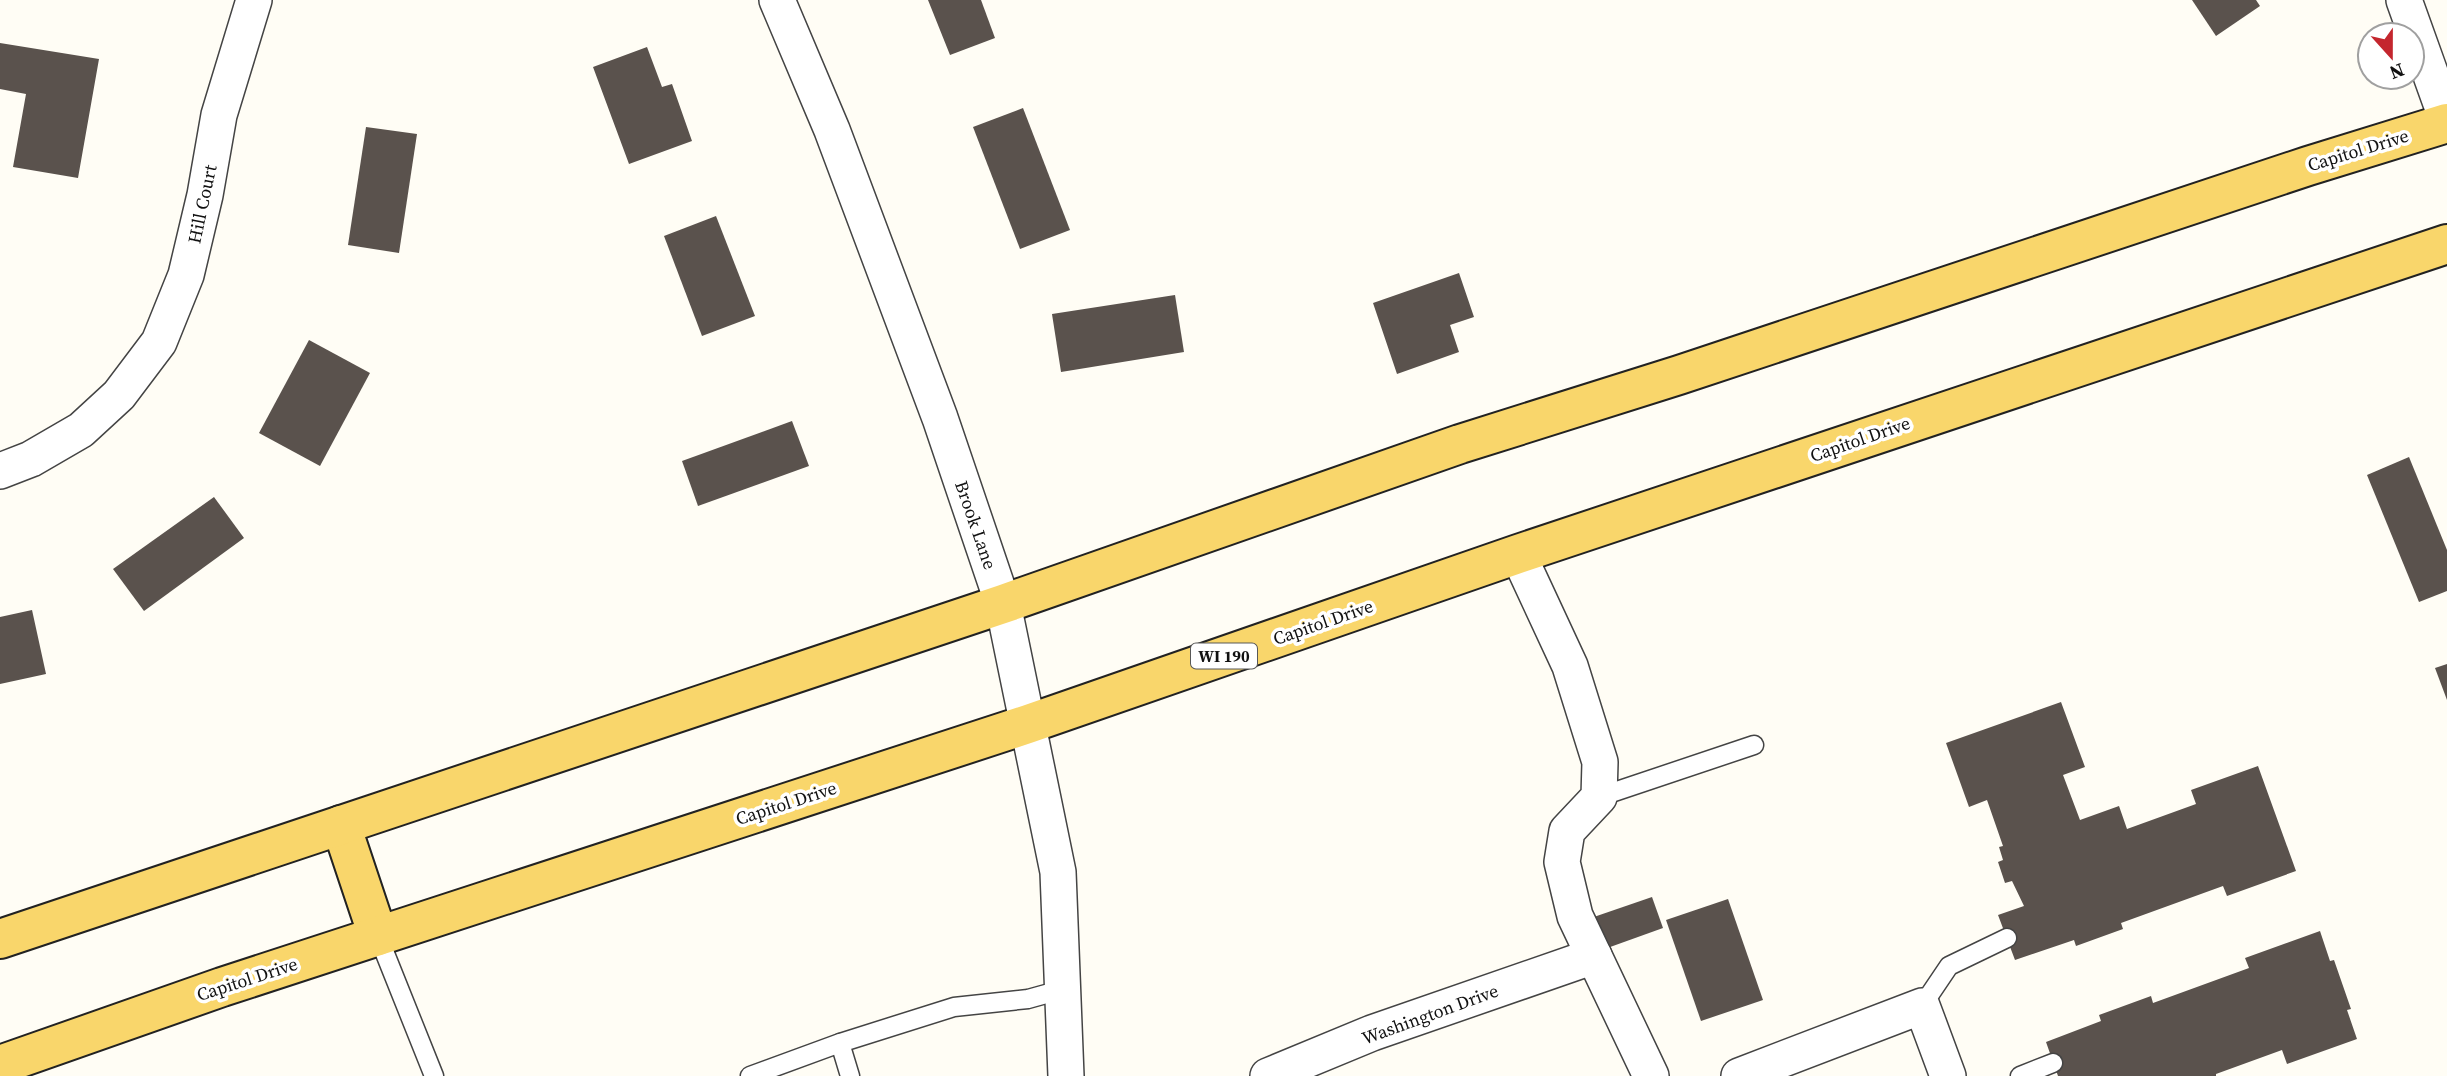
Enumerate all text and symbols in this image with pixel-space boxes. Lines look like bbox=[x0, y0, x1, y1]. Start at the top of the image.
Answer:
north arrow bbox=[2356, 21, 2426, 91]
text: N bbox=[2386, 57, 2408, 87]
street label: Capitol Drive bbox=[2304, 123, 2412, 177]
street label: Hill Court bbox=[181, 162, 223, 246]
street label: Capitol Drive bbox=[1807, 410, 1913, 468]
street label: Brook Lane bbox=[949, 477, 1003, 573]
street label: Capitol Drive bbox=[1270, 593, 1376, 651]
road number: WI 190 bbox=[1191, 643, 1257, 668]
street label: Capitol Drive bbox=[732, 775, 840, 831]
street label: Capitol Drive bbox=[193, 951, 301, 1007]
street label: Washington Drive bbox=[1358, 978, 1502, 1050]

